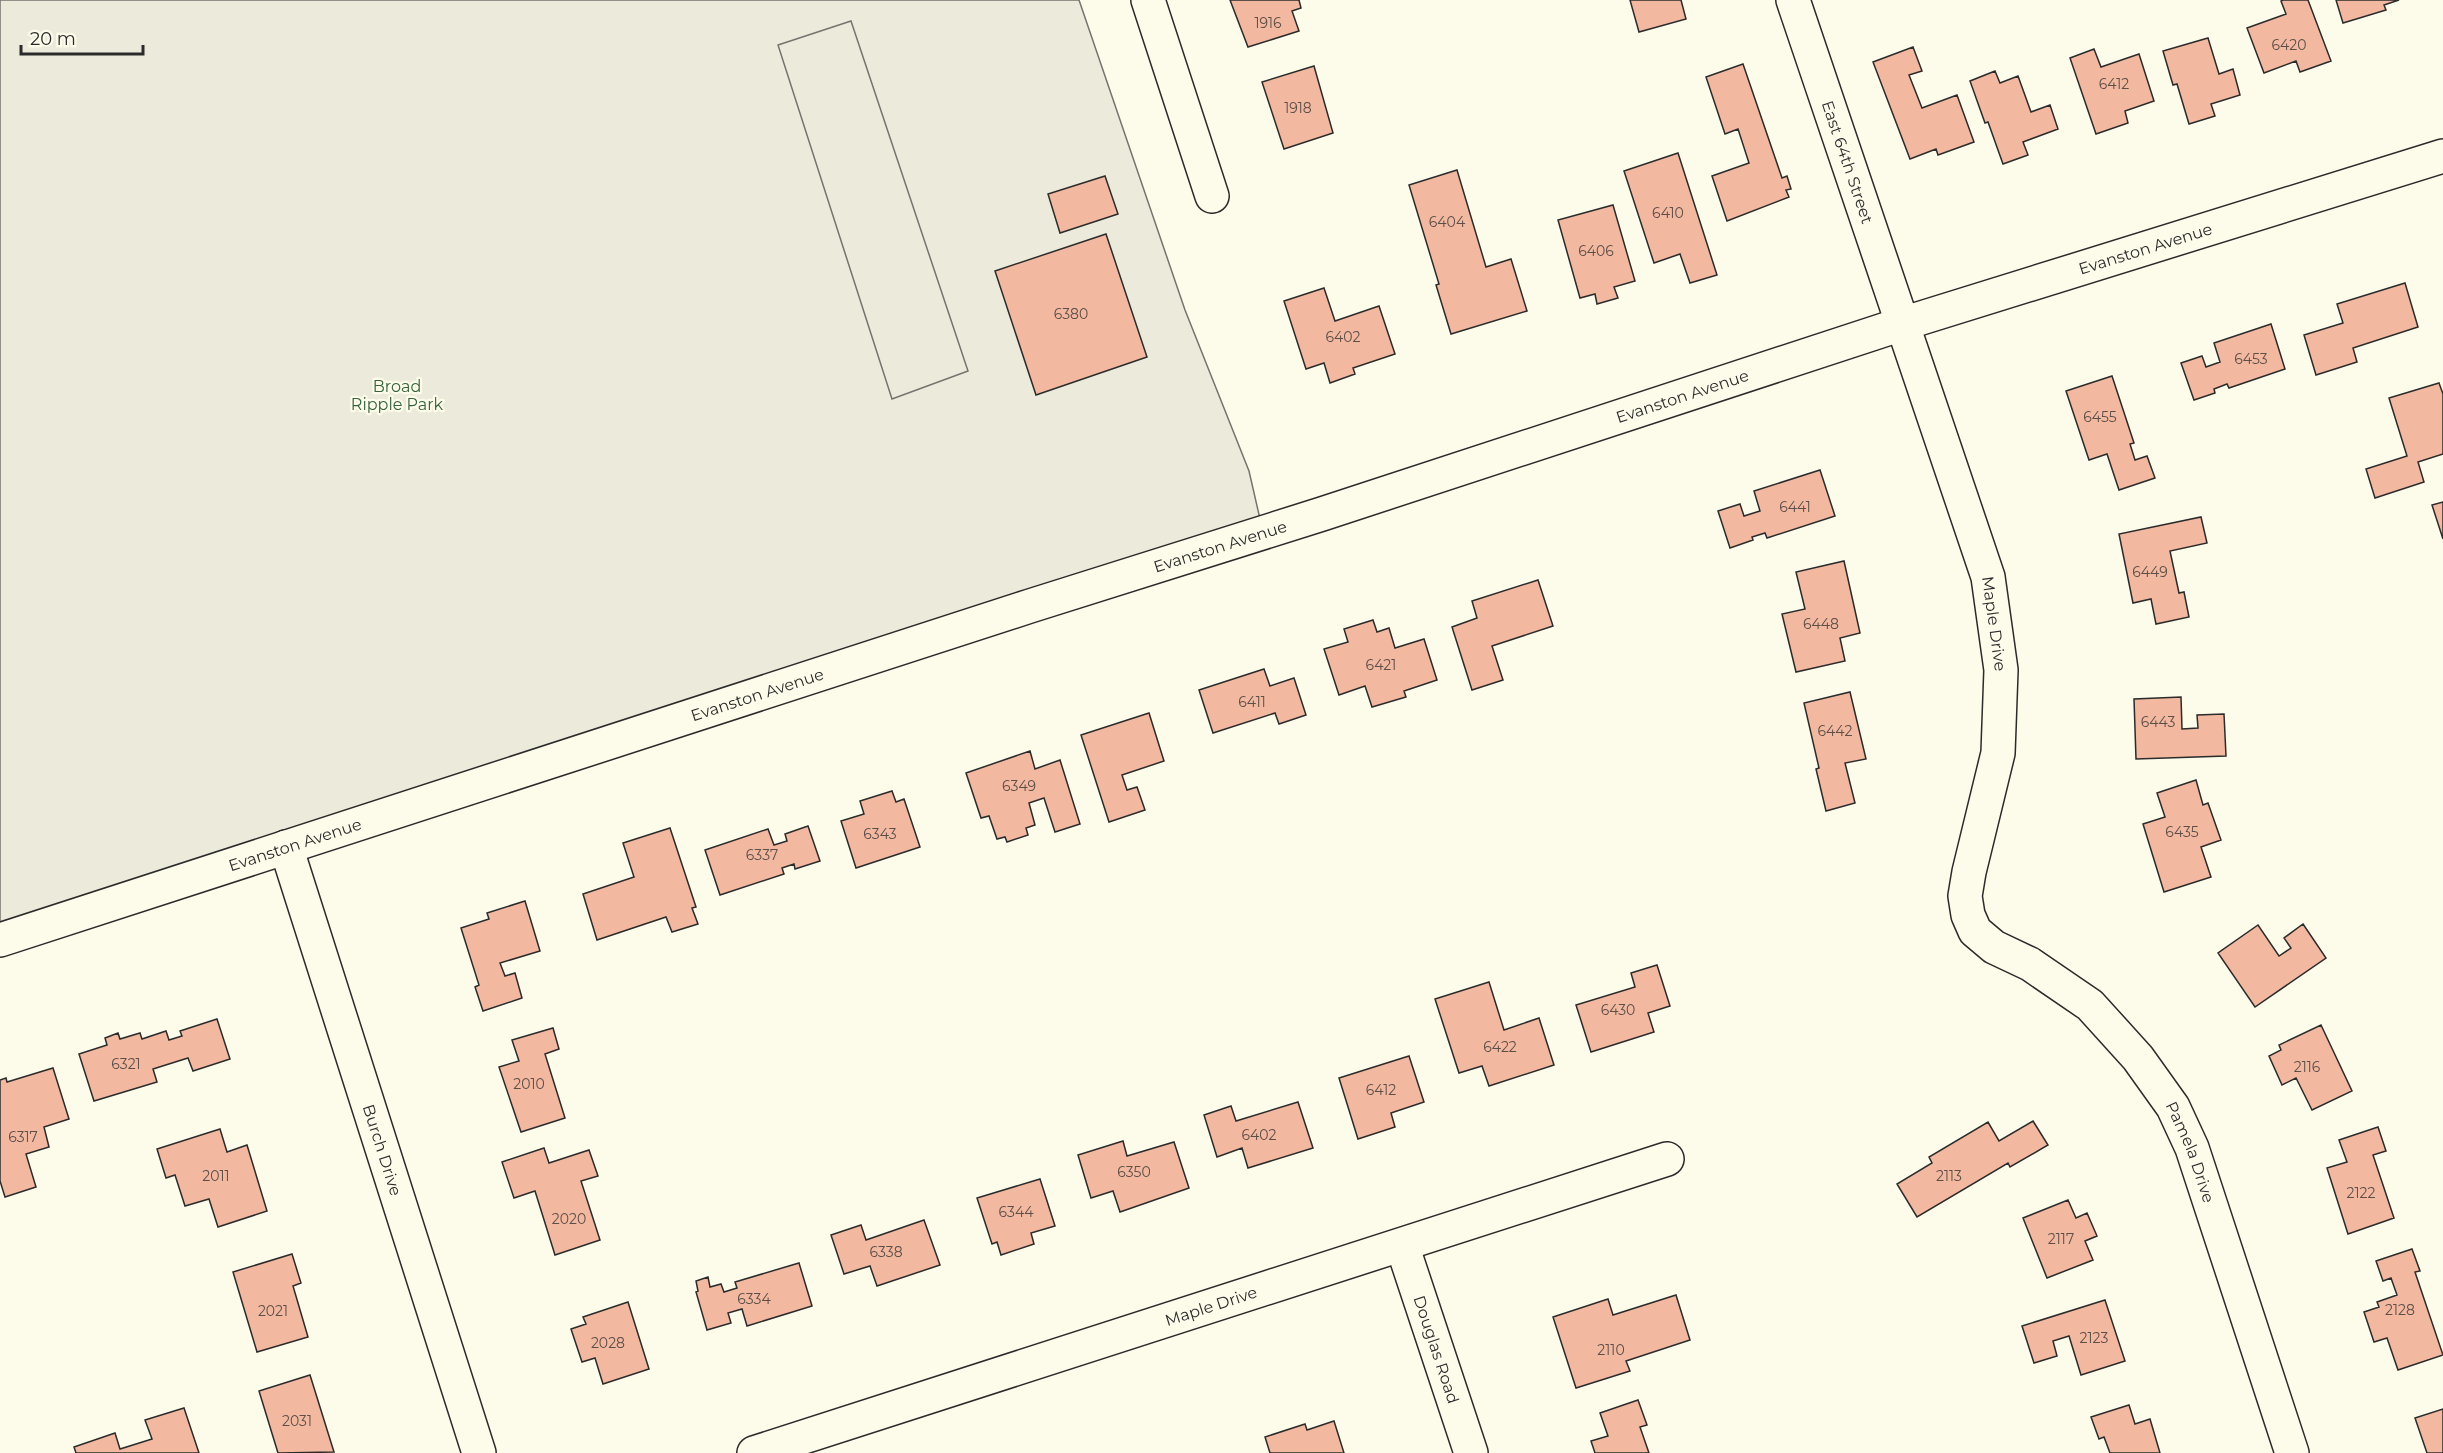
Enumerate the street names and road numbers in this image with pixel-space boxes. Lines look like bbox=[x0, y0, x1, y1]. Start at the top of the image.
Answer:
street label: East 64th Street bbox=[1818, 98, 1878, 227]
street label: Evanston Avenue bbox=[2076, 219, 2214, 278]
street label: Evanston Avenue bbox=[1613, 365, 1751, 427]
street label: Evanston Avenue bbox=[1151, 516, 1289, 576]
street label: Maple Drive bbox=[1978, 575, 2011, 672]
street label: Evanston Avenue bbox=[688, 664, 826, 725]
street label: Evanston Avenue bbox=[226, 814, 364, 875]
street label: Pamela Drive bbox=[2162, 1098, 2219, 1205]
street label: Burch Drive bbox=[359, 1102, 406, 1198]
street label: Maple Drive bbox=[1162, 1282, 1259, 1330]
street label: Douglas Road bbox=[1410, 1293, 1463, 1406]

